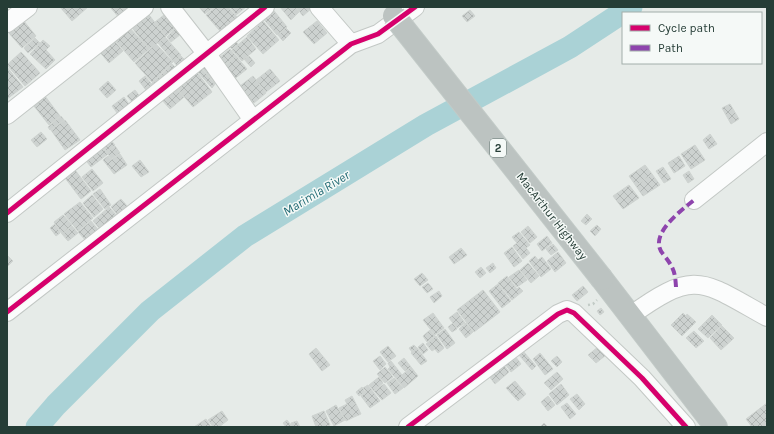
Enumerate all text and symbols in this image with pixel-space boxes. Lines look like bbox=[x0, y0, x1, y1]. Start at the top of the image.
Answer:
legend bbox=[622, 12, 762, 64]
text: Cycle path bbox=[658, 21, 715, 35]
text: Path bbox=[658, 41, 683, 55]
road number: 2 bbox=[490, 139, 506, 157]
water label: Marimla River bbox=[280, 167, 352, 219]
street label: MacArthur Highway bbox=[514, 170, 591, 263]

